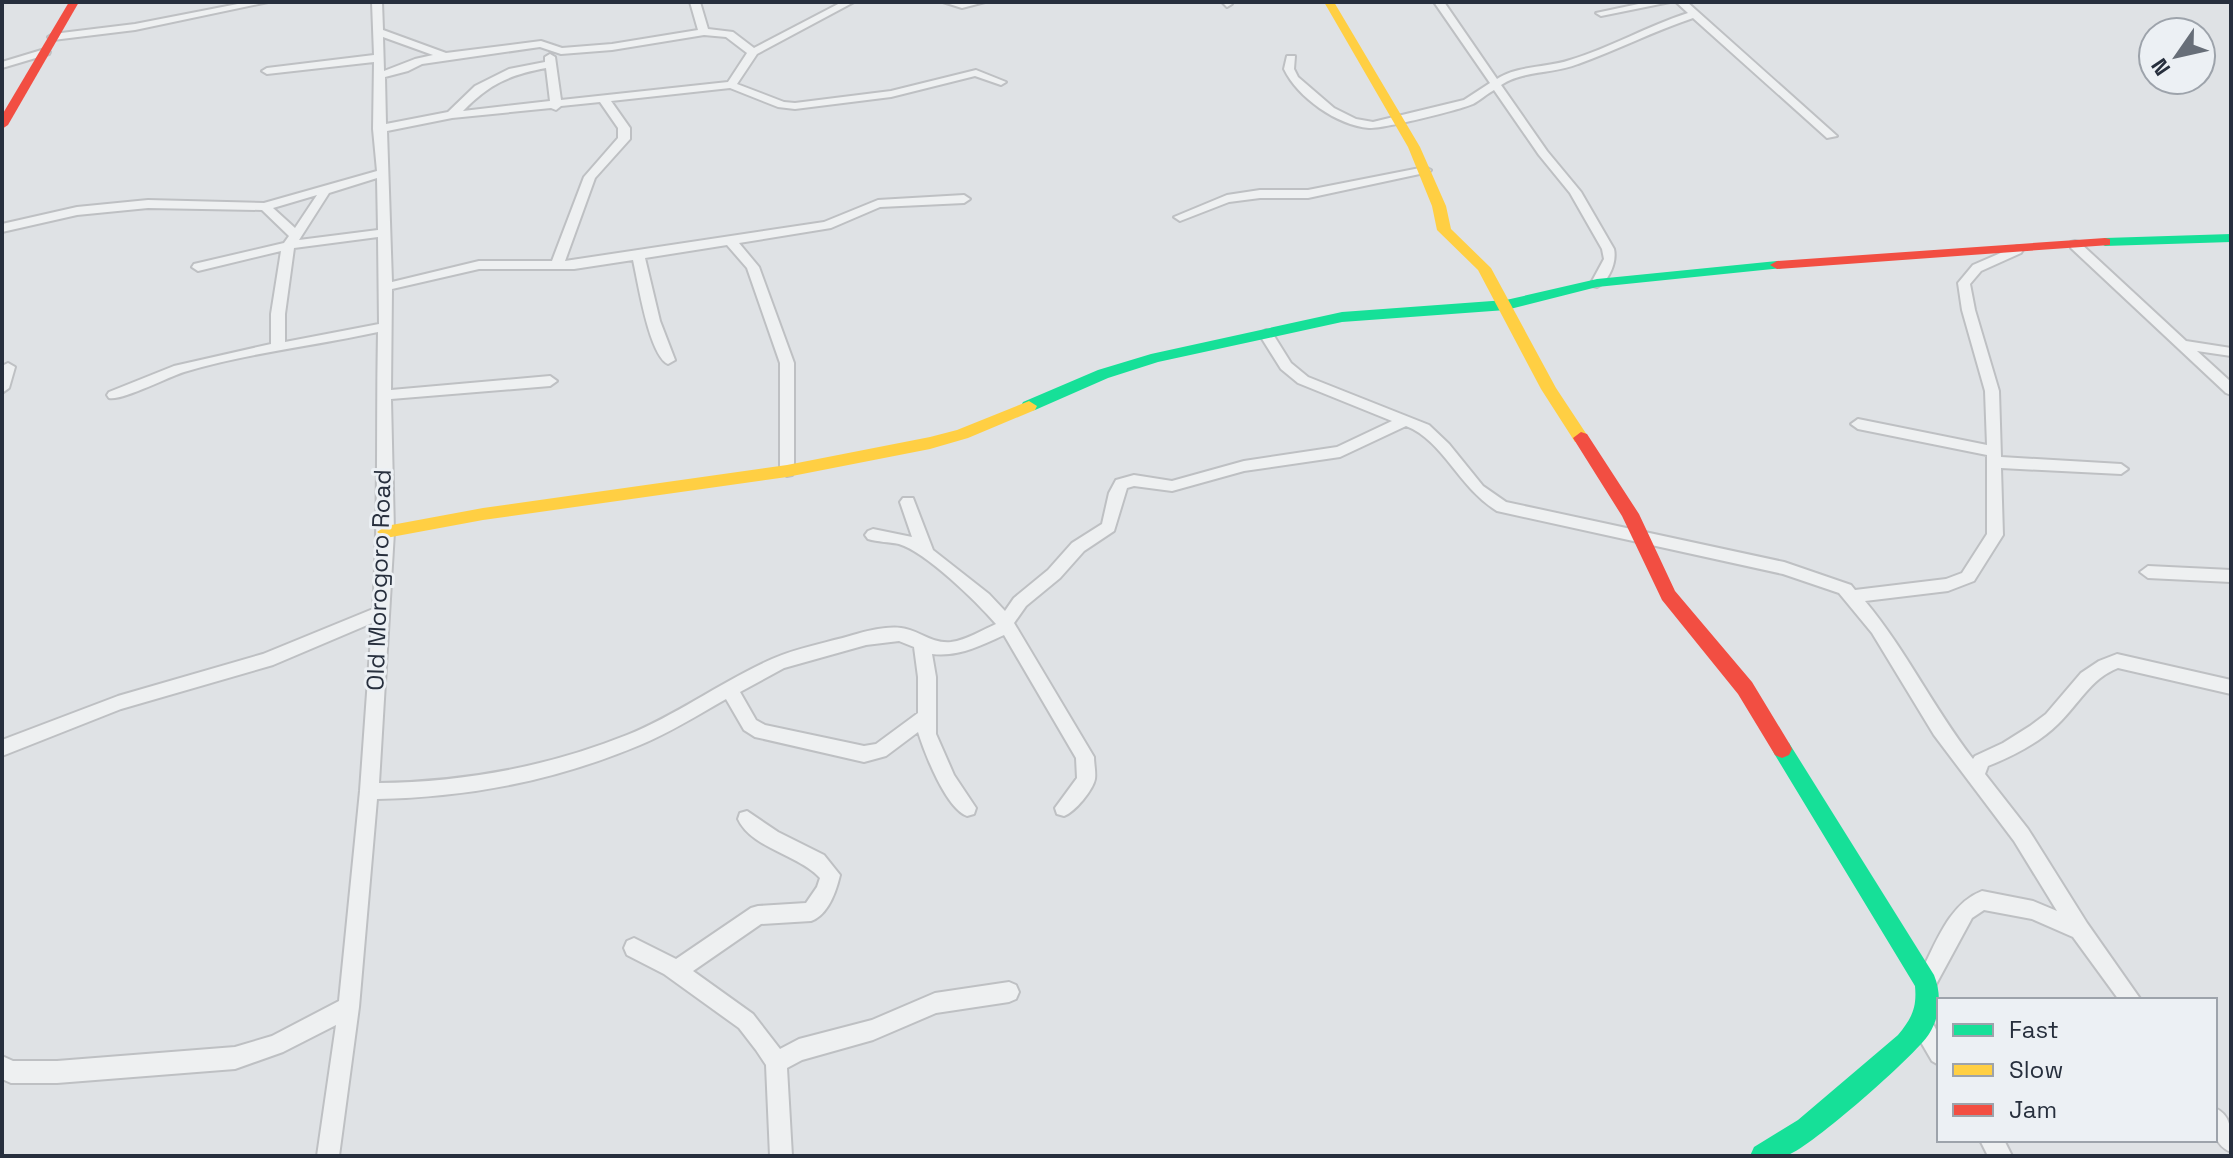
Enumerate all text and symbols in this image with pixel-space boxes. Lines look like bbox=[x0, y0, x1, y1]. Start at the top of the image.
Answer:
north arrow bbox=[2137, 16, 2217, 96]
text: N bbox=[2145, 53, 2176, 81]
street label: Old Morogoro Road bbox=[359, 469, 398, 691]
legend bbox=[1937, 998, 2217, 1142]
text: Fast bbox=[2009, 1014, 2059, 1045]
text: Slow bbox=[2009, 1054, 2063, 1085]
text: Jam bbox=[2009, 1094, 2057, 1125]

